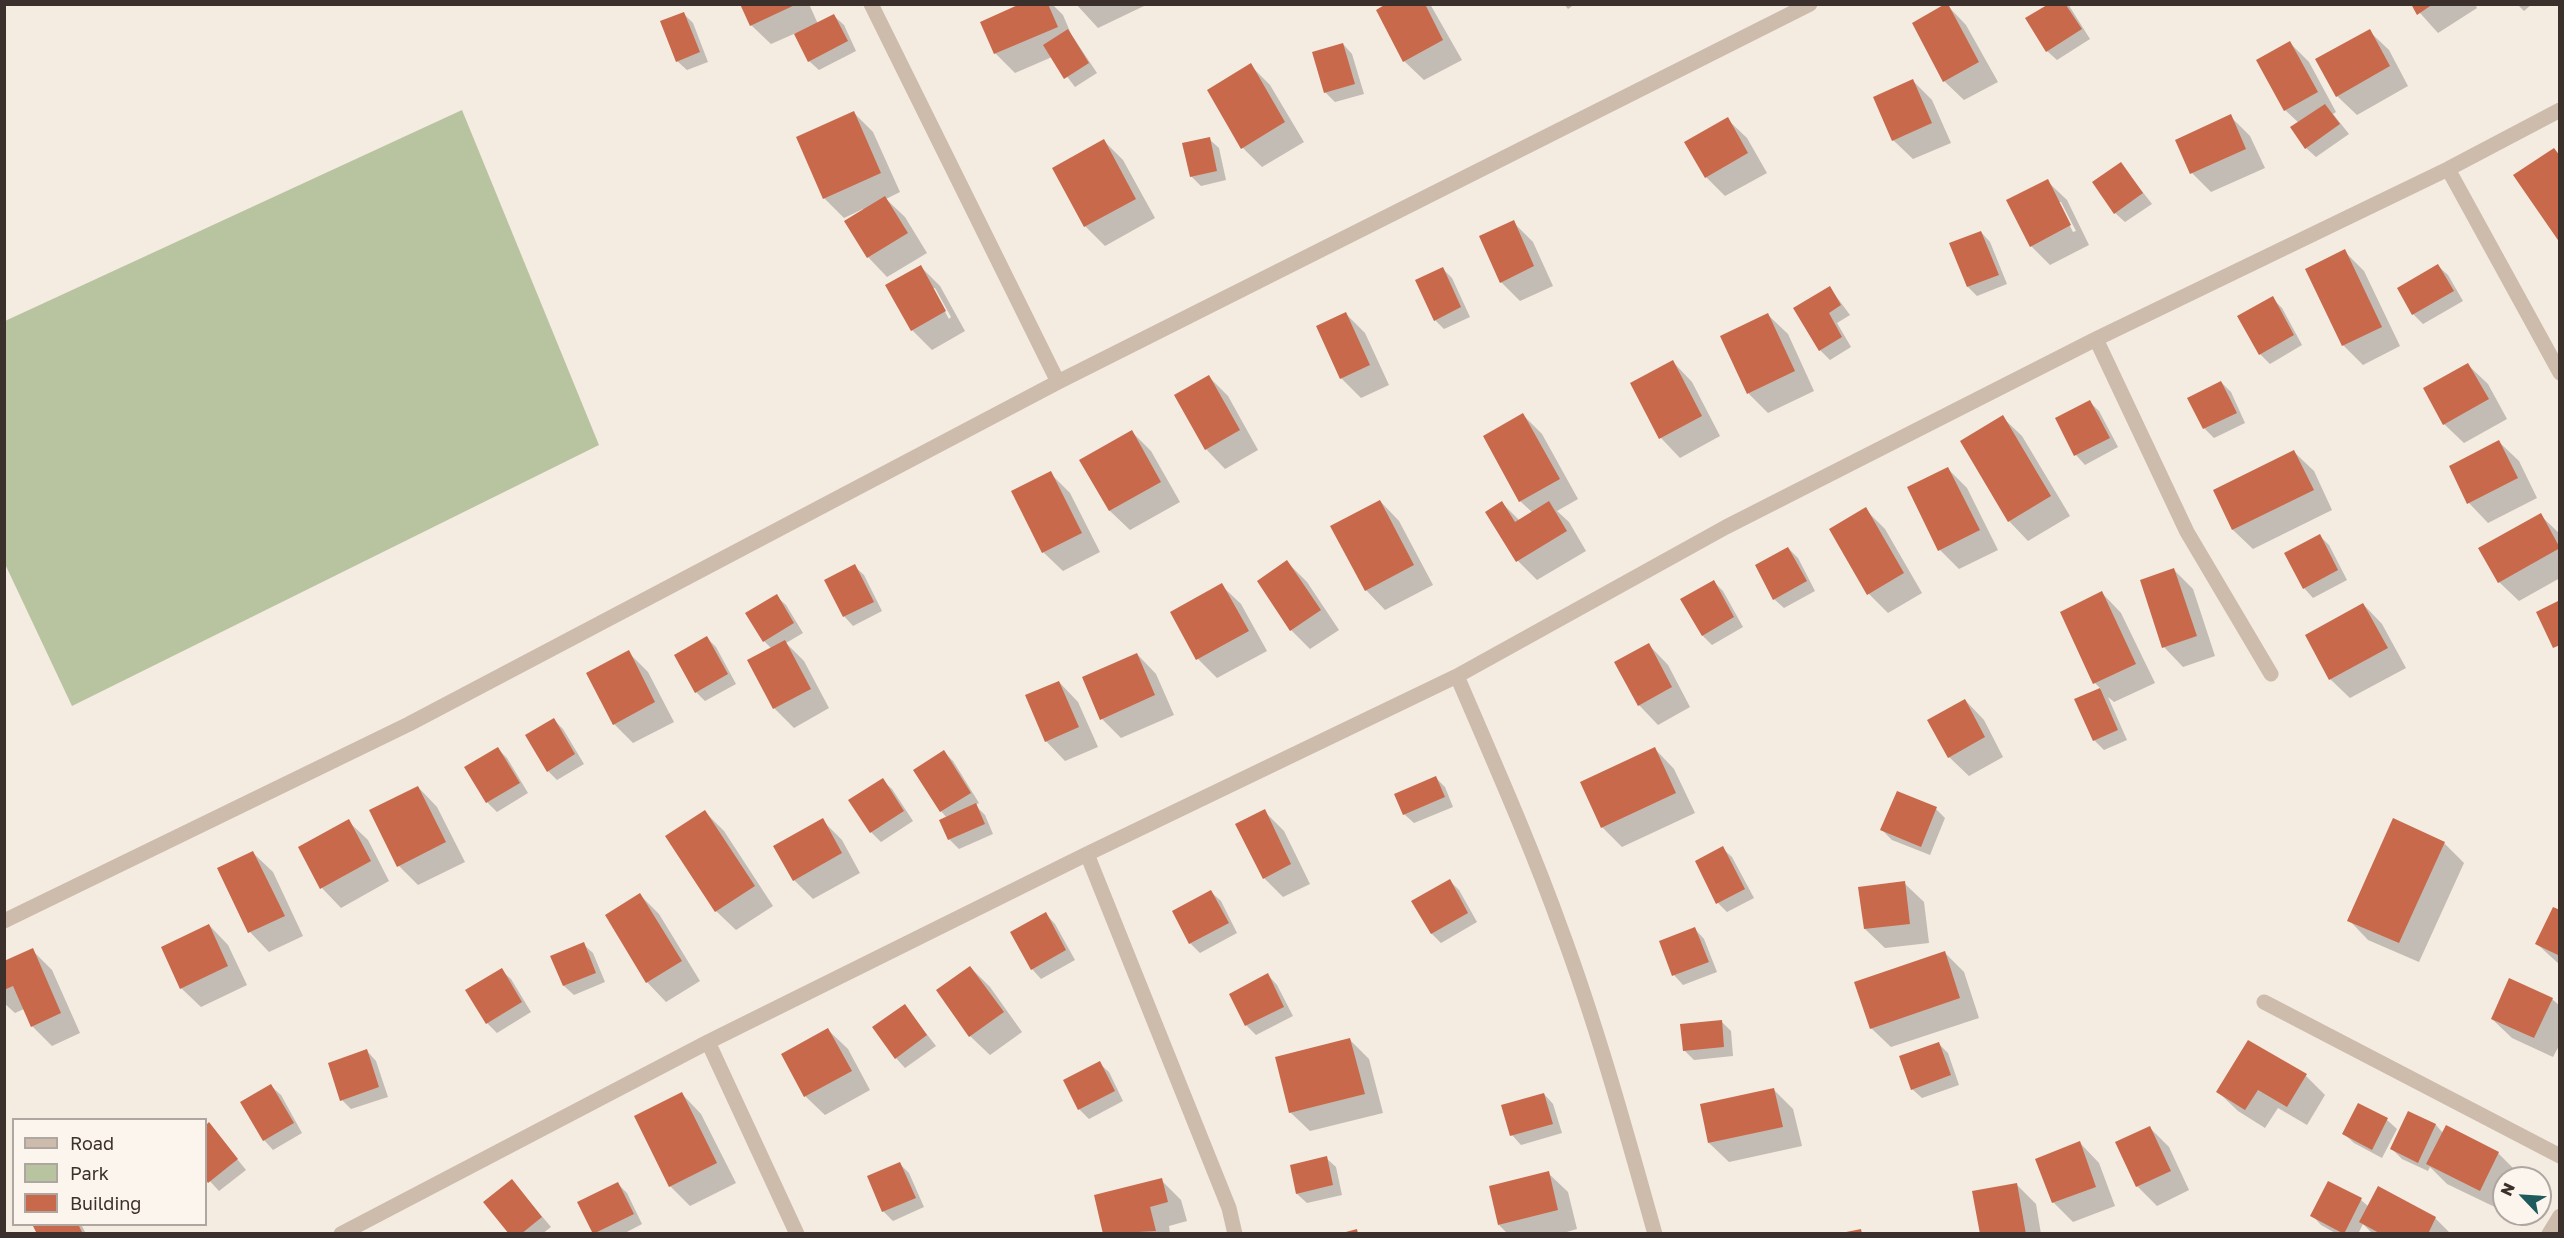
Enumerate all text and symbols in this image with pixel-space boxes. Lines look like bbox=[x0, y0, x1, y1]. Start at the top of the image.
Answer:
legend bbox=[12, 1118, 207, 1226]
text: Road bbox=[70, 1132, 114, 1154]
text: Park bbox=[70, 1162, 109, 1184]
north arrow bbox=[2492, 1166, 2552, 1226]
text: N bbox=[2496, 1180, 2519, 1199]
text: Building bbox=[70, 1192, 141, 1214]

